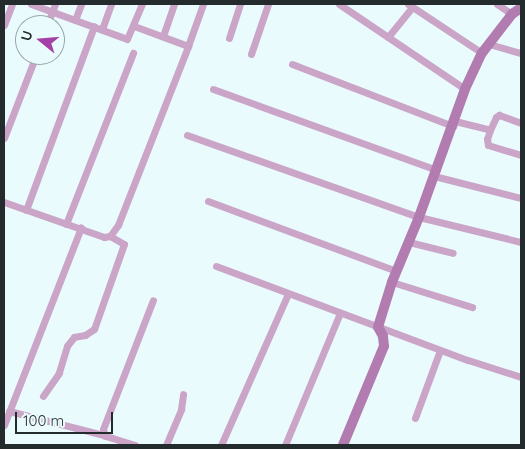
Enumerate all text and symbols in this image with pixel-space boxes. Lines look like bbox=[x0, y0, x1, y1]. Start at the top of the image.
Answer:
north arrow bbox=[15, 15, 65, 65]
text: U bbox=[17, 29, 37, 43]
scale bar bbox=[18, 402, 115, 434]
text: 100 m bbox=[23, 411, 64, 430]

